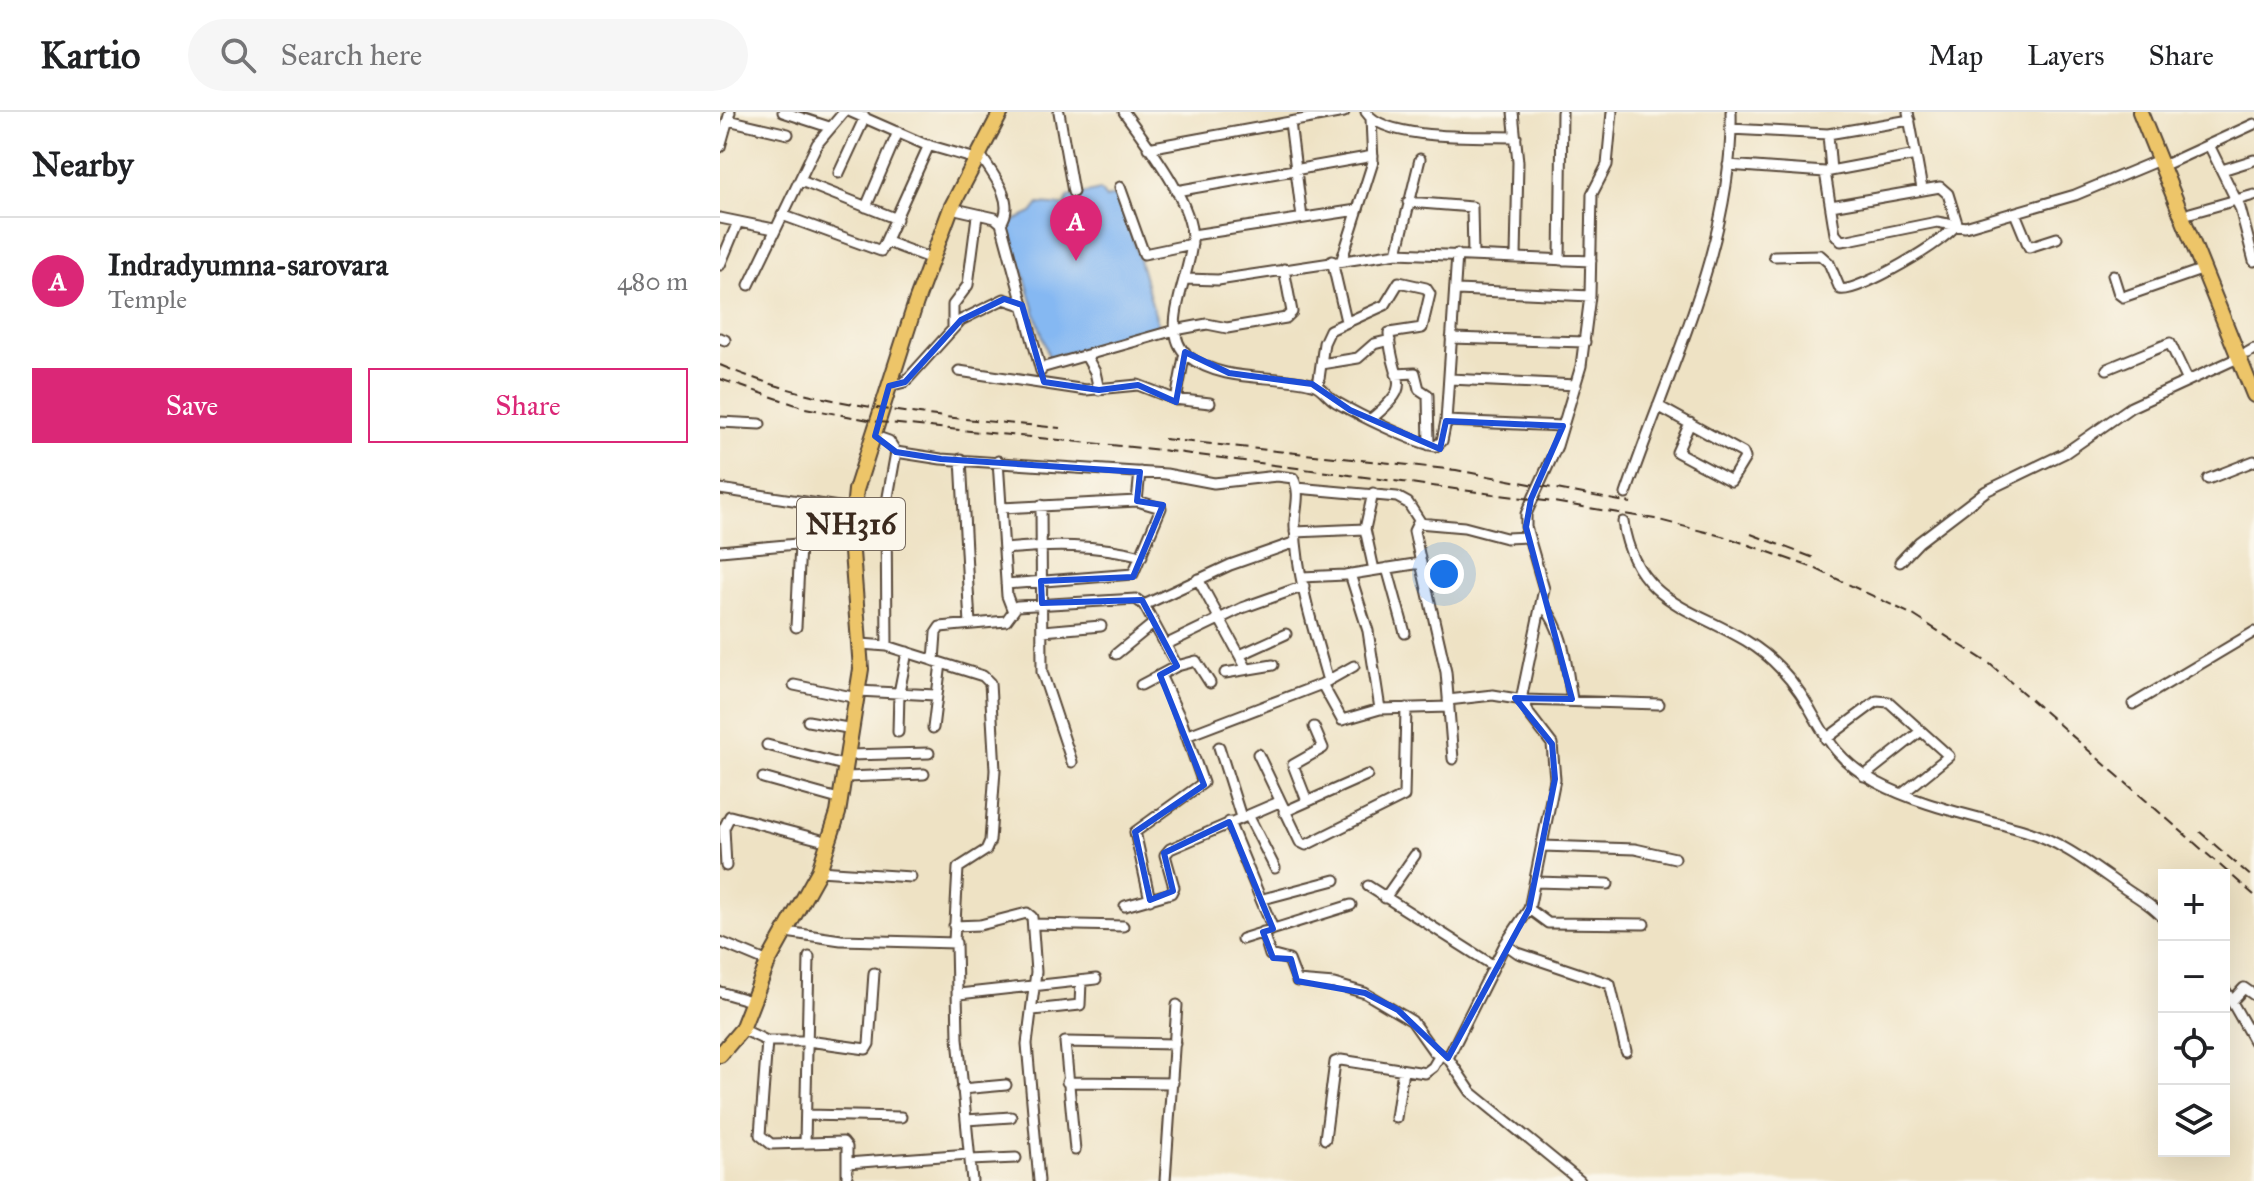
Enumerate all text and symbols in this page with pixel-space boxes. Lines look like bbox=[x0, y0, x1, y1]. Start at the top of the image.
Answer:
search box bbox=[188, 19, 748, 91]
text: Kartio bbox=[40, 32, 140, 78]
icon: search bbox=[216, 33, 260, 77]
text: Search here bbox=[280, 37, 422, 73]
text: Map bbox=[1928, 38, 1983, 73]
text: Layers bbox=[2027, 38, 2105, 73]
text: Share bbox=[2149, 38, 2214, 73]
text: Nearby bbox=[32, 144, 134, 185]
pin: A bbox=[1050, 195, 1102, 261]
text: Indradyumna-sarovara bbox=[108, 247, 388, 283]
text: A bbox=[49, 265, 67, 297]
text: 480 m bbox=[617, 265, 688, 297]
text: Temple bbox=[108, 283, 187, 315]
button: Save bbox=[32, 368, 352, 443]
button: Share bbox=[368, 368, 688, 443]
road number: NH316 bbox=[797, 498, 905, 550]
your location bbox=[1424, 554, 1464, 594]
map controls bbox=[2158, 869, 2230, 1157]
button: + bbox=[2158, 869, 2230, 941]
button: − bbox=[2158, 941, 2230, 1013]
button: locate bbox=[2158, 1013, 2230, 1085]
button: layers bbox=[2158, 1085, 2230, 1157]

